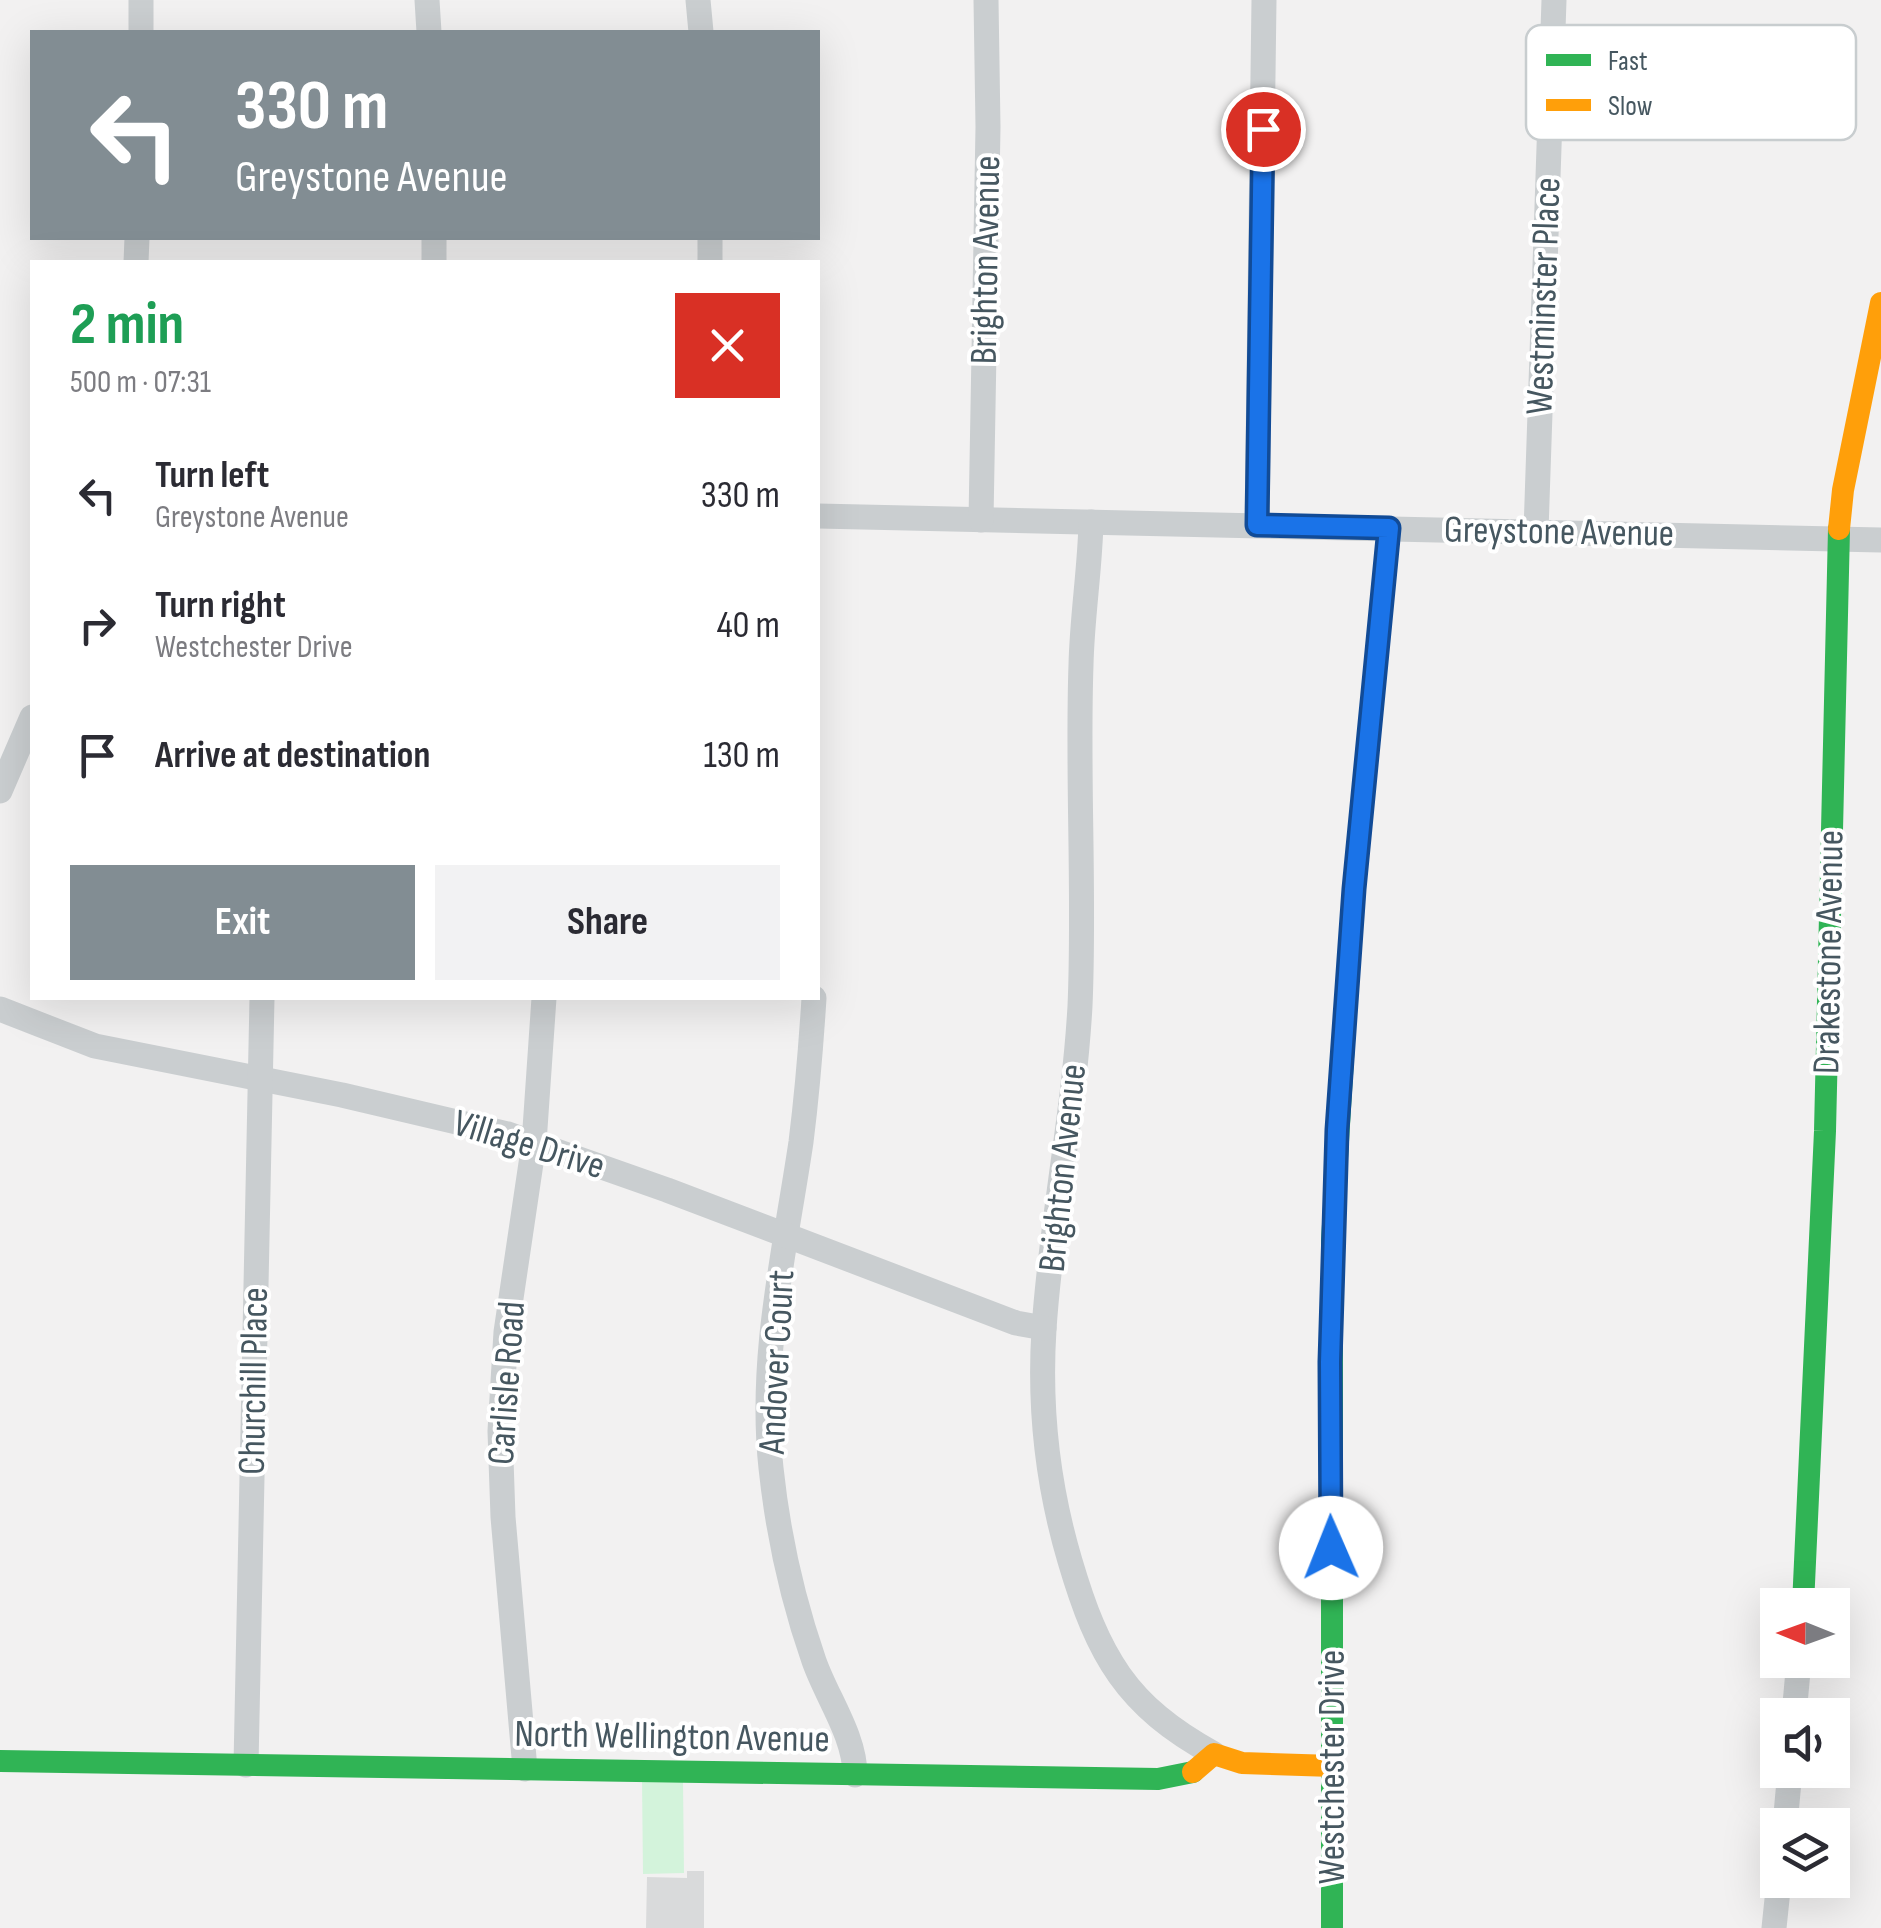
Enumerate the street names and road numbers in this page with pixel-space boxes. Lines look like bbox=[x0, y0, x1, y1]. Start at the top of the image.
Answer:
street label: Brighton Avenue bbox=[962, 155, 1010, 365]
street label: Westminster Place bbox=[1517, 177, 1571, 415]
street label: Greystone Avenue bbox=[1444, 507, 1674, 557]
street label: Drakestone Avenue bbox=[1804, 830, 1854, 1074]
street label: Brighton Avenue bbox=[1030, 1062, 1096, 1274]
street label: Village Drive bbox=[448, 1101, 610, 1189]
street label: Andover Court bbox=[750, 1269, 804, 1456]
street label: Churchill Place bbox=[230, 1287, 278, 1475]
street label: Carlisle Road bbox=[479, 1300, 535, 1466]
street label: Westchester Drive bbox=[1310, 1650, 1355, 1884]
street label: North Wellington Avenue bbox=[514, 1712, 830, 1762]

